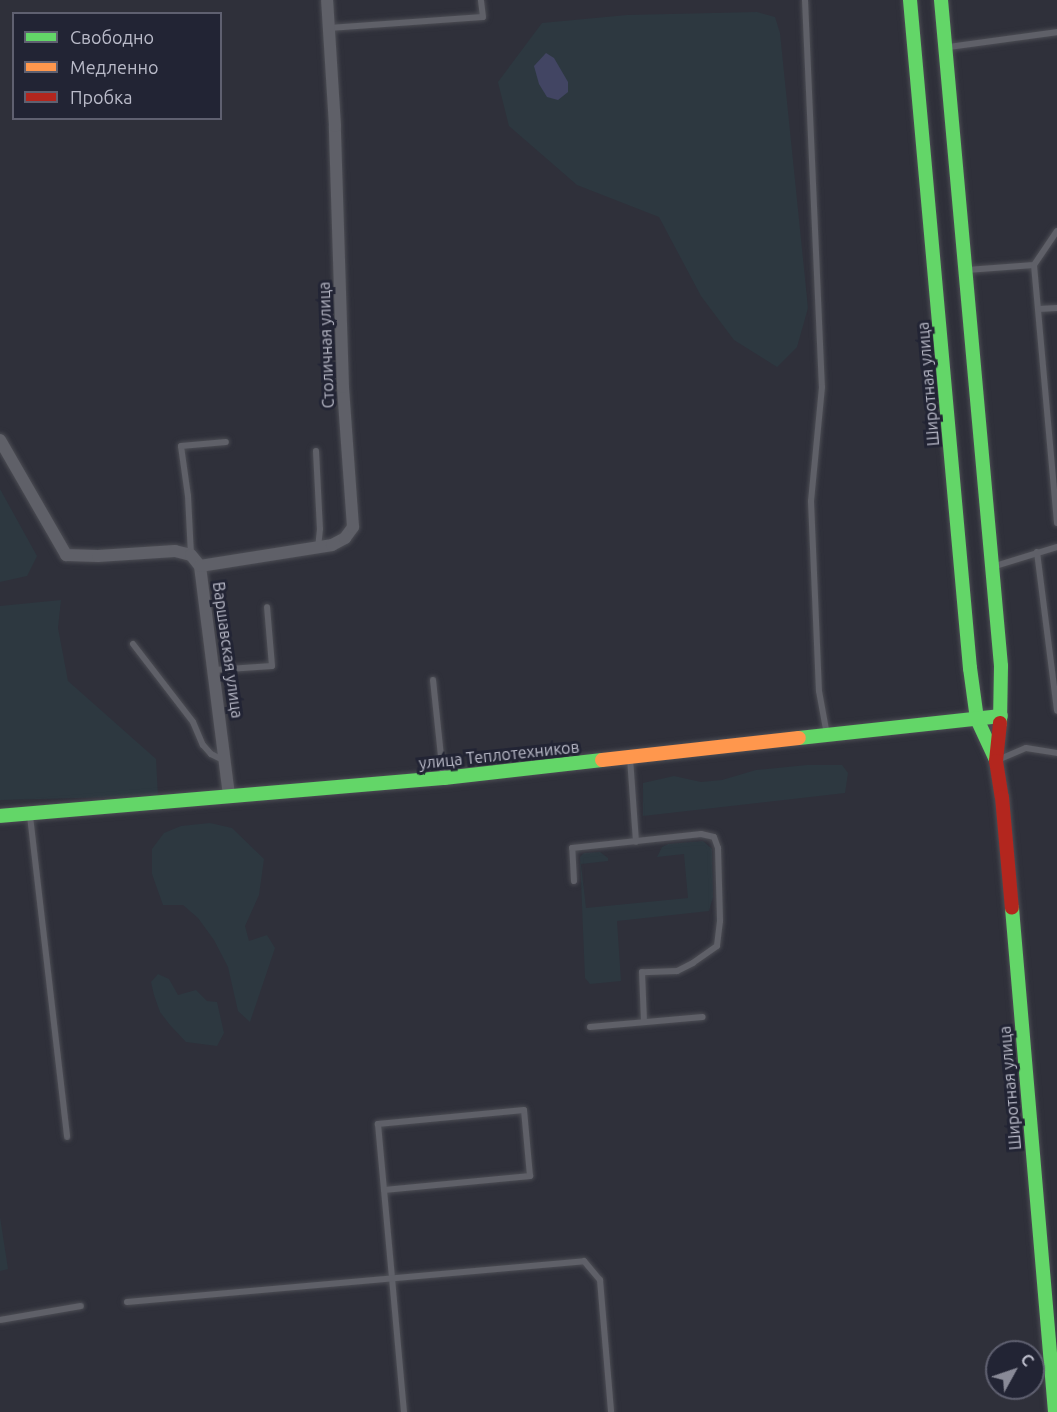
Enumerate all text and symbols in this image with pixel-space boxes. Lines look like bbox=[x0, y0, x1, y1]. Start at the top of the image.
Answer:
legend bbox=[12, 12, 222, 120]
text: Свободно bbox=[70, 27, 154, 47]
text: Медленно bbox=[70, 57, 159, 77]
text: Пробка bbox=[70, 87, 133, 107]
street label: Столичная улица bbox=[314, 281, 338, 409]
street label: Широтная улица bbox=[913, 321, 943, 447]
street label: Варшавская улица bbox=[209, 580, 247, 720]
street label: улица Теплотехников bbox=[418, 737, 580, 773]
street label: Широтная улица bbox=[995, 1025, 1025, 1151]
north arrow bbox=[985, 1340, 1045, 1400]
text: С bbox=[1017, 1350, 1037, 1369]

